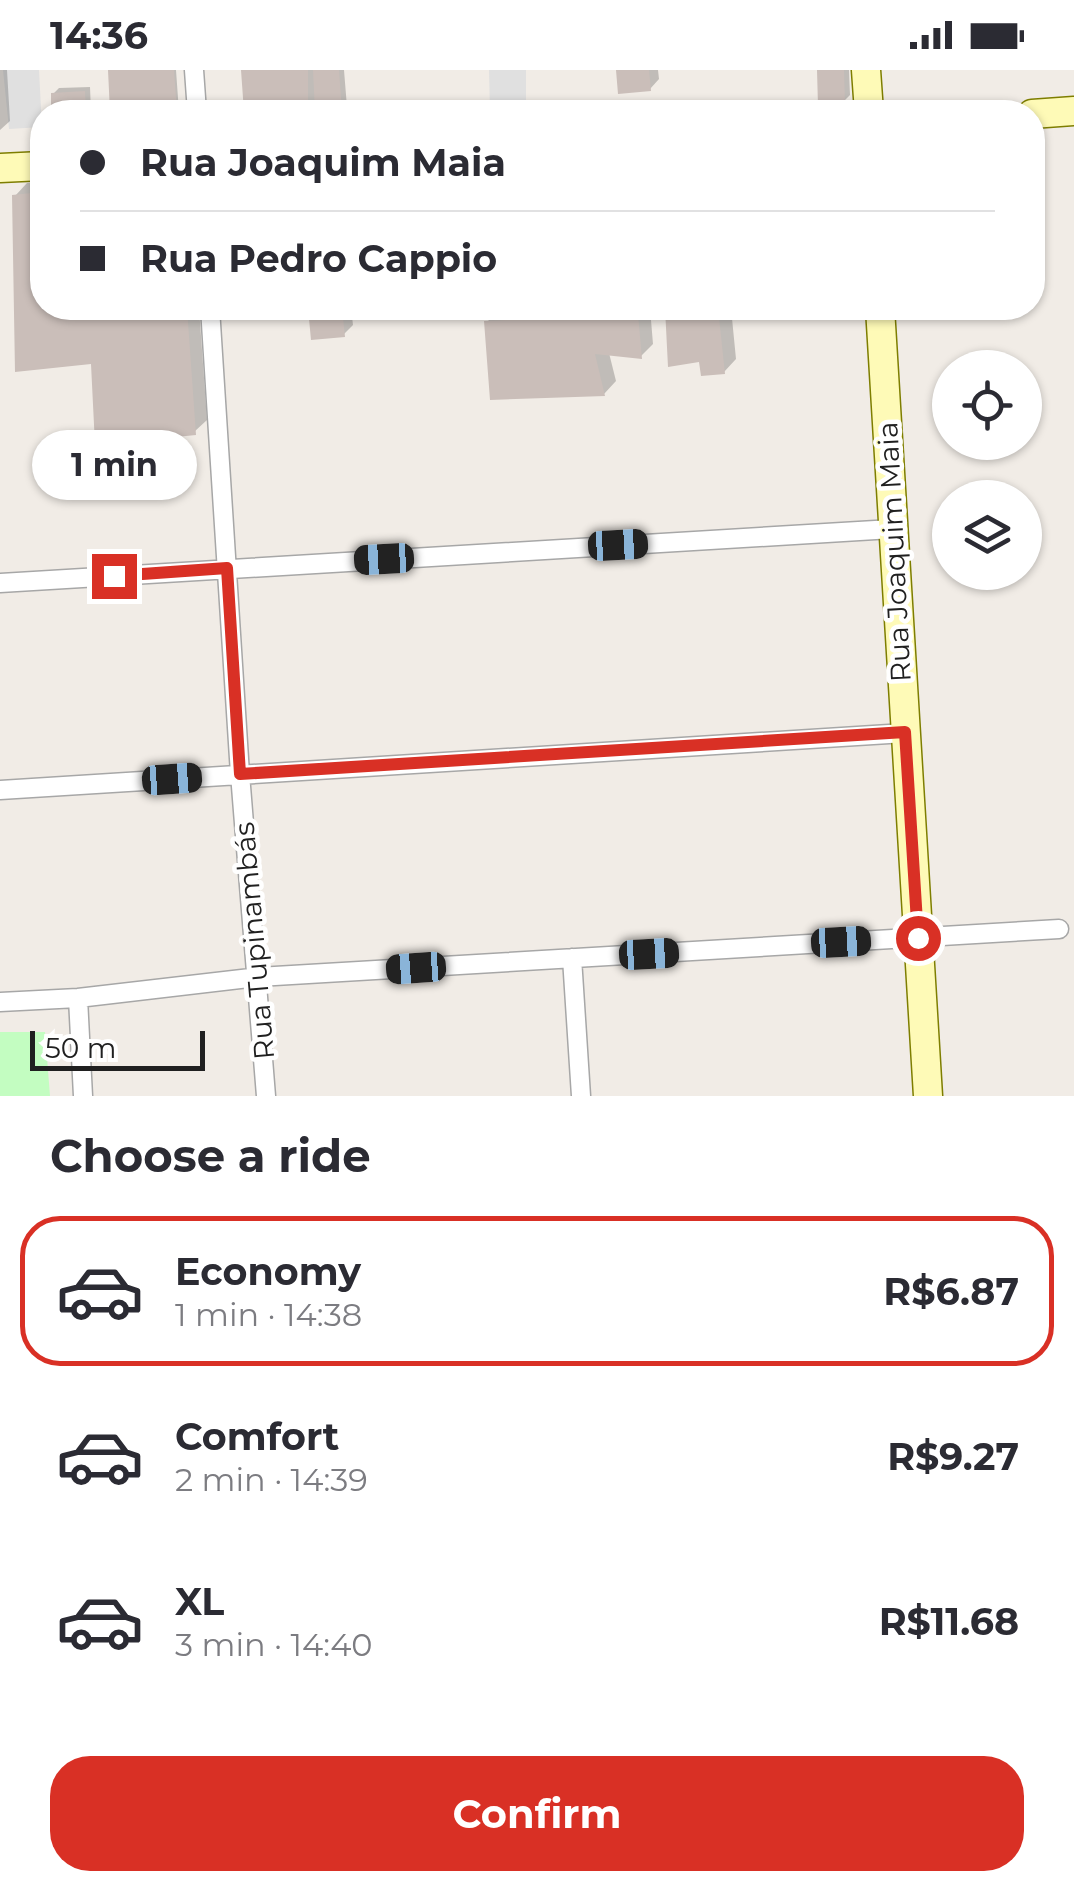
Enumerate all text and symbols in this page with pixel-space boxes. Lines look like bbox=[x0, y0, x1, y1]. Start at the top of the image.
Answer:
text: 14:36 bbox=[50, 12, 148, 59]
text: Rua Joaquim Maia bbox=[140, 139, 506, 186]
text: Rua Pedro Cappio bbox=[140, 235, 497, 282]
map controls bbox=[932, 350, 1042, 590]
button: locate bbox=[932, 350, 1042, 460]
street label: Rua Joaquim Maia bbox=[870, 421, 918, 683]
callout: 1 min bbox=[32, 431, 196, 501]
text: 1 min bbox=[71, 445, 158, 484]
button: layers bbox=[932, 480, 1042, 590]
car bbox=[587, 528, 649, 562]
car bbox=[353, 542, 415, 576]
route end bbox=[92, 554, 137, 599]
car bbox=[141, 762, 203, 796]
street label: Rua Tupinambás bbox=[227, 821, 281, 1061]
route start bbox=[896, 916, 941, 961]
car bbox=[810, 925, 872, 959]
car bbox=[618, 937, 680, 971]
car bbox=[385, 951, 447, 985]
scale bar bbox=[30, 1026, 205, 1070]
text: 50 m bbox=[45, 1031, 116, 1065]
text: Choose a ride bbox=[50, 1128, 371, 1183]
icon: car bbox=[55, 1246, 145, 1336]
text: Economy bbox=[175, 1248, 361, 1295]
text: R$6.87 bbox=[883, 1268, 1019, 1315]
text: 1 min · 14:38 bbox=[175, 1295, 362, 1334]
icon: car bbox=[55, 1411, 145, 1501]
text: Comfort bbox=[175, 1413, 339, 1460]
text: R$9.27 bbox=[887, 1433, 1019, 1480]
text: 2 min · 14:39 bbox=[175, 1460, 368, 1499]
icon: car bbox=[55, 1576, 145, 1666]
text: XL bbox=[175, 1578, 224, 1625]
text: R$11.68 bbox=[879, 1598, 1019, 1645]
text: 3 min · 14:40 bbox=[175, 1625, 372, 1664]
button: Confirm bbox=[50, 1756, 1024, 1871]

